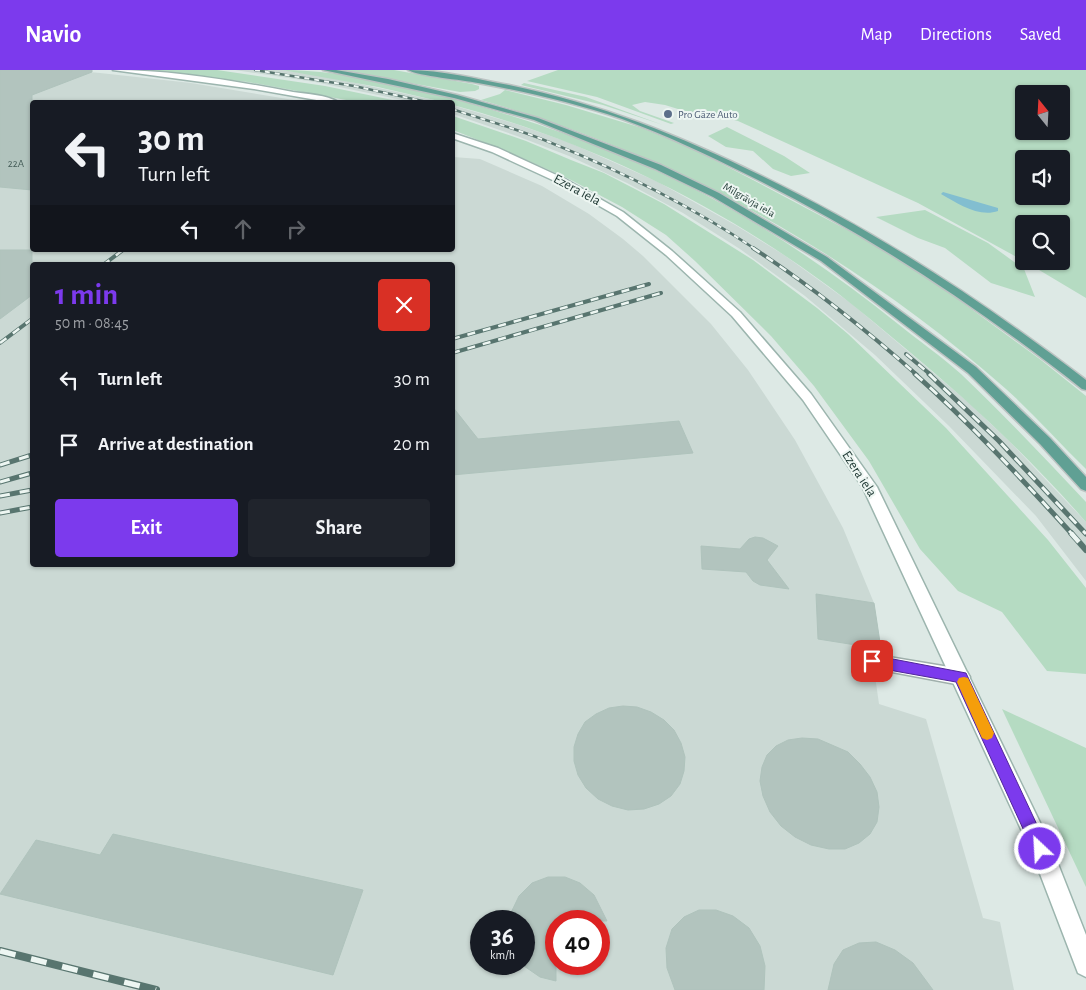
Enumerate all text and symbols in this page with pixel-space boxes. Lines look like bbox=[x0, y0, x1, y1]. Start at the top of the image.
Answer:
text: Navio bbox=[25, 23, 81, 47]
text: Map bbox=[861, 26, 892, 44]
text: Directions bbox=[920, 26, 992, 44]
text: Saved bbox=[1020, 26, 1061, 44]
north arrow bbox=[1015, 85, 1070, 140]
map controls bbox=[1015, 85, 1070, 270]
marker: Pro Gāze Auto bbox=[662, 108, 674, 120]
place label: Pro Gāze Auto bbox=[678, 109, 738, 120]
icon: left bbox=[55, 120, 120, 185]
text: 30 m bbox=[138, 122, 205, 157]
button: sound bbox=[1015, 150, 1070, 205]
house number: 22A bbox=[8, 158, 25, 169]
text: Turn left bbox=[138, 163, 210, 185]
street label: Ezera iela bbox=[551, 172, 603, 209]
street label: Mīlgrāvja iela bbox=[721, 181, 777, 219]
icon: left bbox=[176, 215, 204, 243]
icon: ahead bbox=[229, 215, 257, 243]
icon: right bbox=[282, 215, 310, 243]
button: search bbox=[1015, 215, 1070, 270]
button: close bbox=[378, 279, 430, 331]
text: 1 min bbox=[55, 280, 118, 310]
text: 50 m · 08:45 bbox=[55, 315, 129, 331]
icon: left bbox=[55, 366, 83, 394]
text: Turn left bbox=[98, 370, 162, 389]
text: 30 m bbox=[394, 370, 430, 389]
icon: arrive bbox=[55, 431, 83, 459]
text: Arrive at destination bbox=[98, 435, 254, 454]
text: 20 m bbox=[393, 435, 430, 454]
street label: Ezera iela bbox=[839, 449, 879, 500]
button: Exit bbox=[55, 499, 238, 557]
button: Share bbox=[248, 499, 430, 557]
pin bbox=[851, 640, 893, 682]
icon: arrive bbox=[858, 647, 886, 675]
position arrow bbox=[1013, 822, 1065, 874]
speed limit sign: 40 bbox=[545, 910, 610, 975]
text: 36 bbox=[491, 924, 514, 949]
text: km/h bbox=[490, 949, 515, 961]

